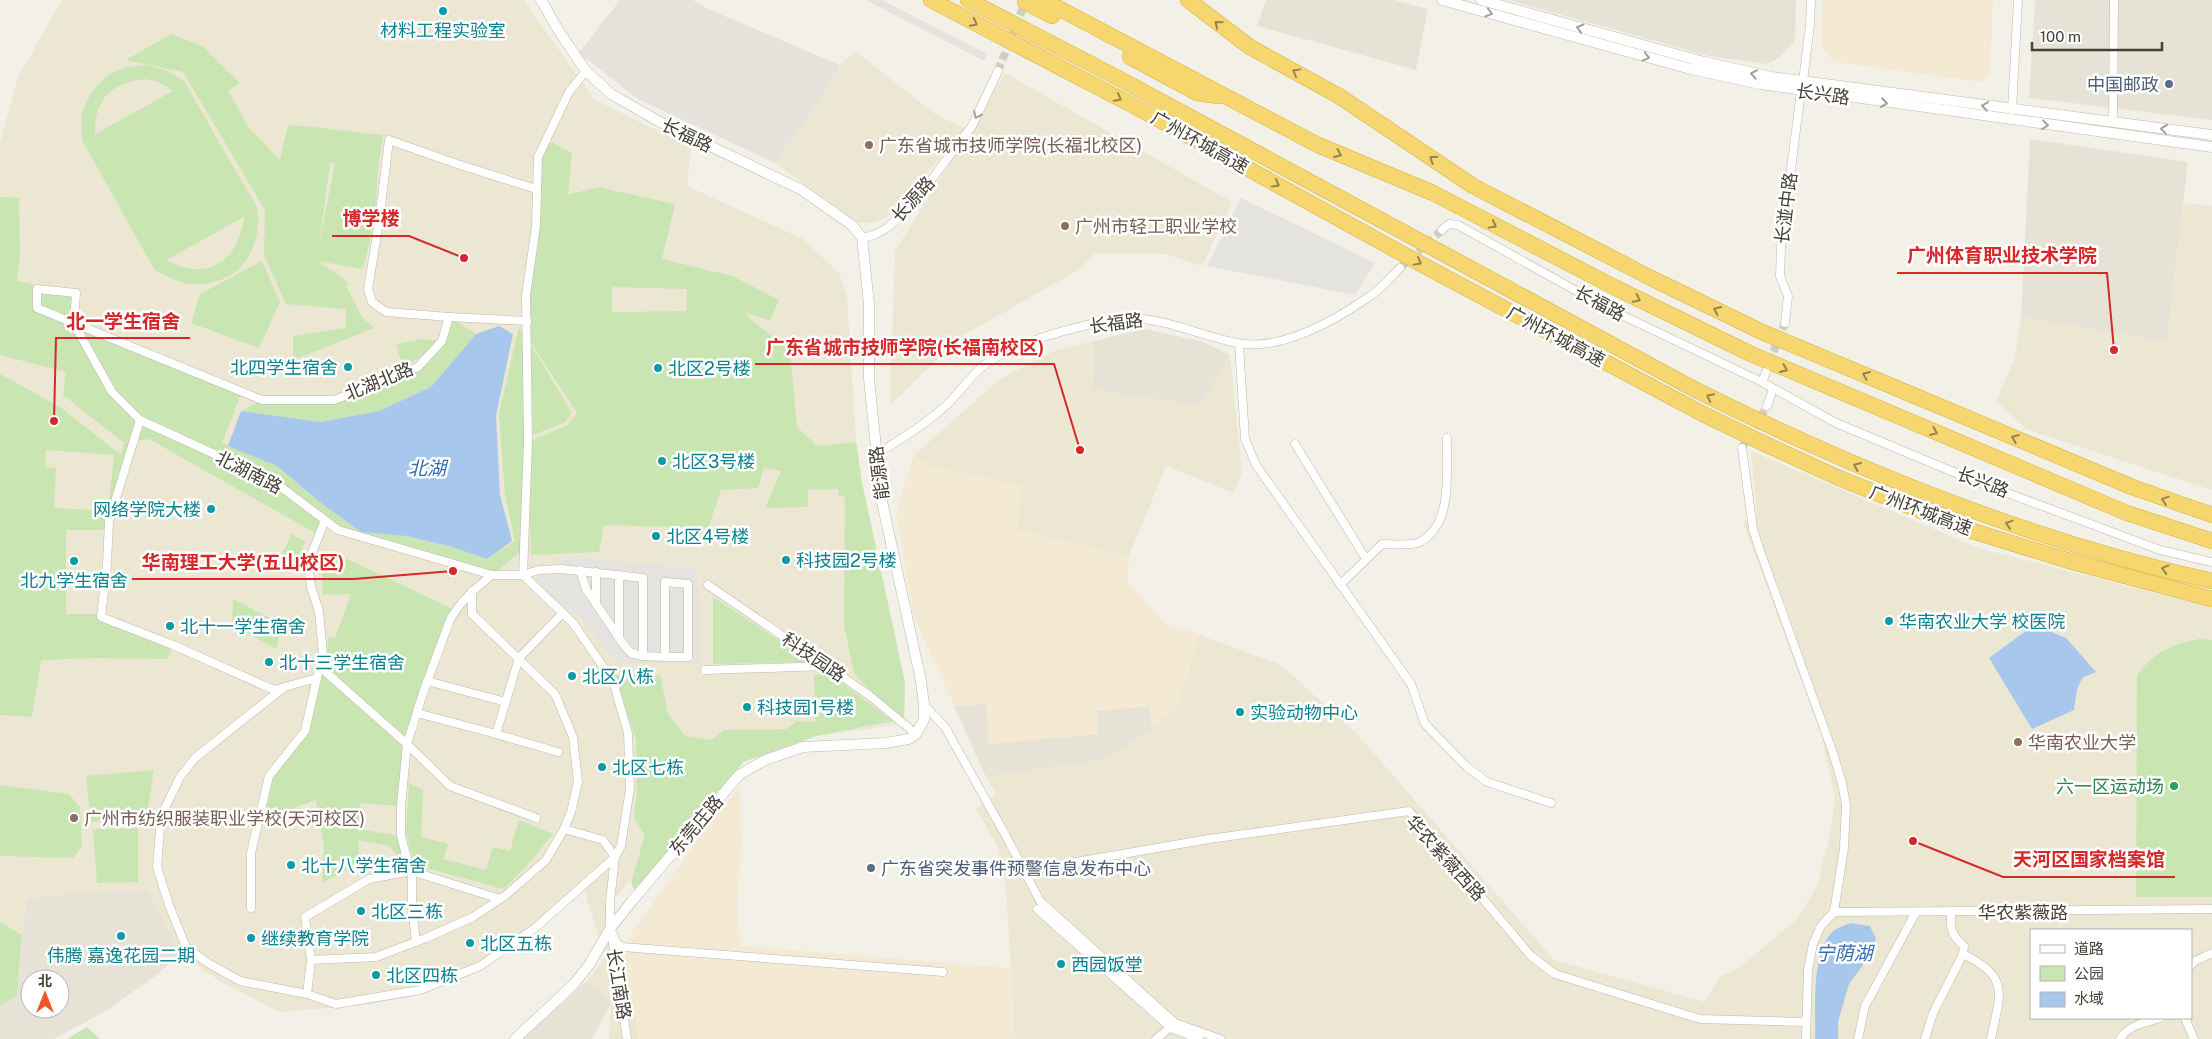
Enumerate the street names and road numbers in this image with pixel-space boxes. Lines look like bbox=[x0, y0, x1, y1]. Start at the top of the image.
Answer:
street label: 长兴路 bbox=[1795, 80, 1851, 108]
street label: 广州环城高速 bbox=[1148, 107, 1252, 177]
street label: 长福路 bbox=[658, 114, 716, 156]
street label: 长湴中路 bbox=[1771, 171, 1801, 245]
street label: 长源路 bbox=[887, 172, 939, 226]
street label: 长福路 bbox=[1571, 281, 1629, 325]
street label: 广州环城高速 bbox=[1503, 301, 1609, 371]
street label: 长福路 bbox=[1088, 309, 1144, 337]
street label: 北湖北路 bbox=[342, 358, 416, 404]
street label: 能源路 bbox=[865, 445, 893, 501]
street label: 北湖南路 bbox=[212, 446, 286, 498]
street label: 长兴路 bbox=[1954, 463, 2012, 501]
street label: 广州环城高速 bbox=[1867, 481, 1975, 539]
street label: 科技园路 bbox=[778, 628, 850, 686]
street label: 东莞庄路 bbox=[665, 791, 727, 859]
street label: 华农紫薇西路 bbox=[1402, 811, 1490, 905]
street label: 华农紫薇路 bbox=[1978, 902, 2068, 923]
street label: 长江南路 bbox=[603, 947, 635, 1021]

